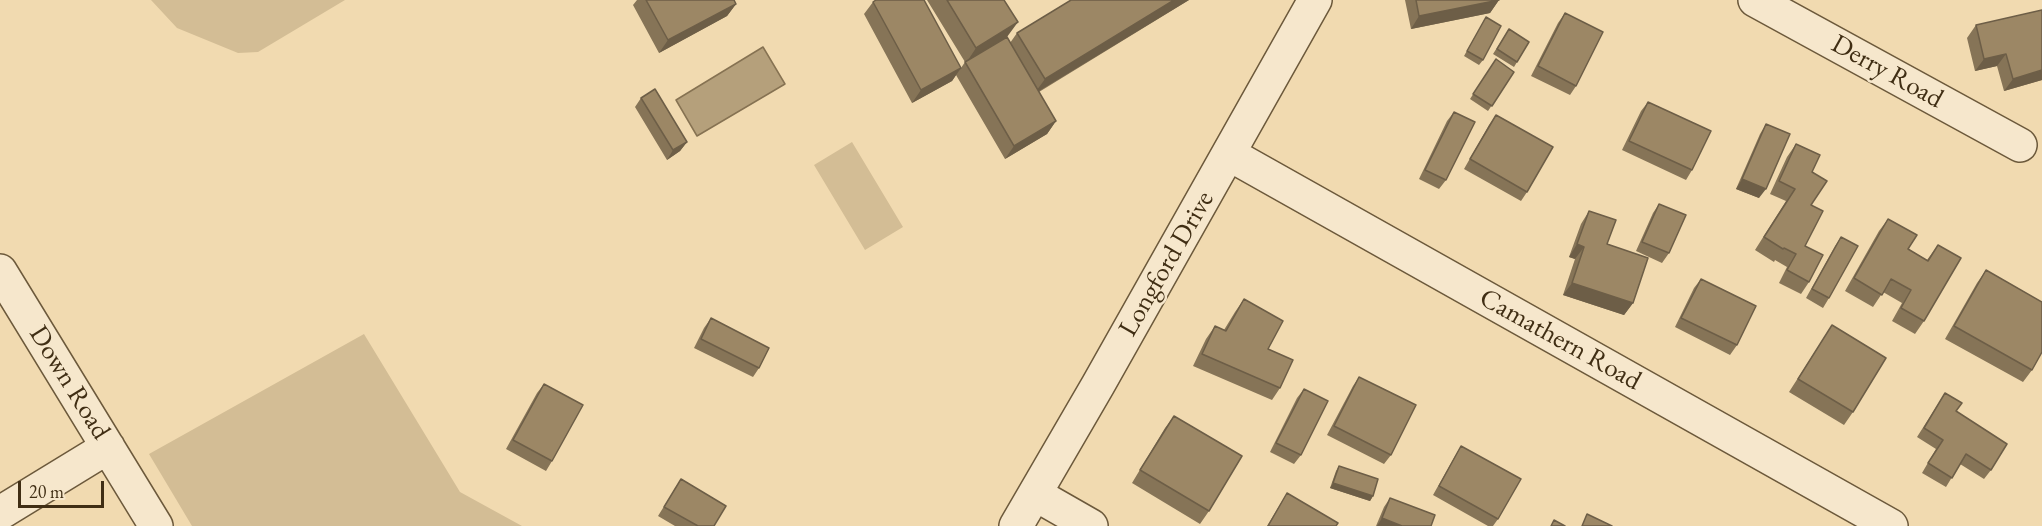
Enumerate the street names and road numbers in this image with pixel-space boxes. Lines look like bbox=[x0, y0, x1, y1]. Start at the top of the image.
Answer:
street label: Derry Road bbox=[1826, 28, 1948, 116]
street label: Longford Drive bbox=[1112, 186, 1222, 342]
street label: Camathern Road bbox=[1474, 282, 1646, 398]
street label: Down Road bbox=[21, 320, 117, 446]

